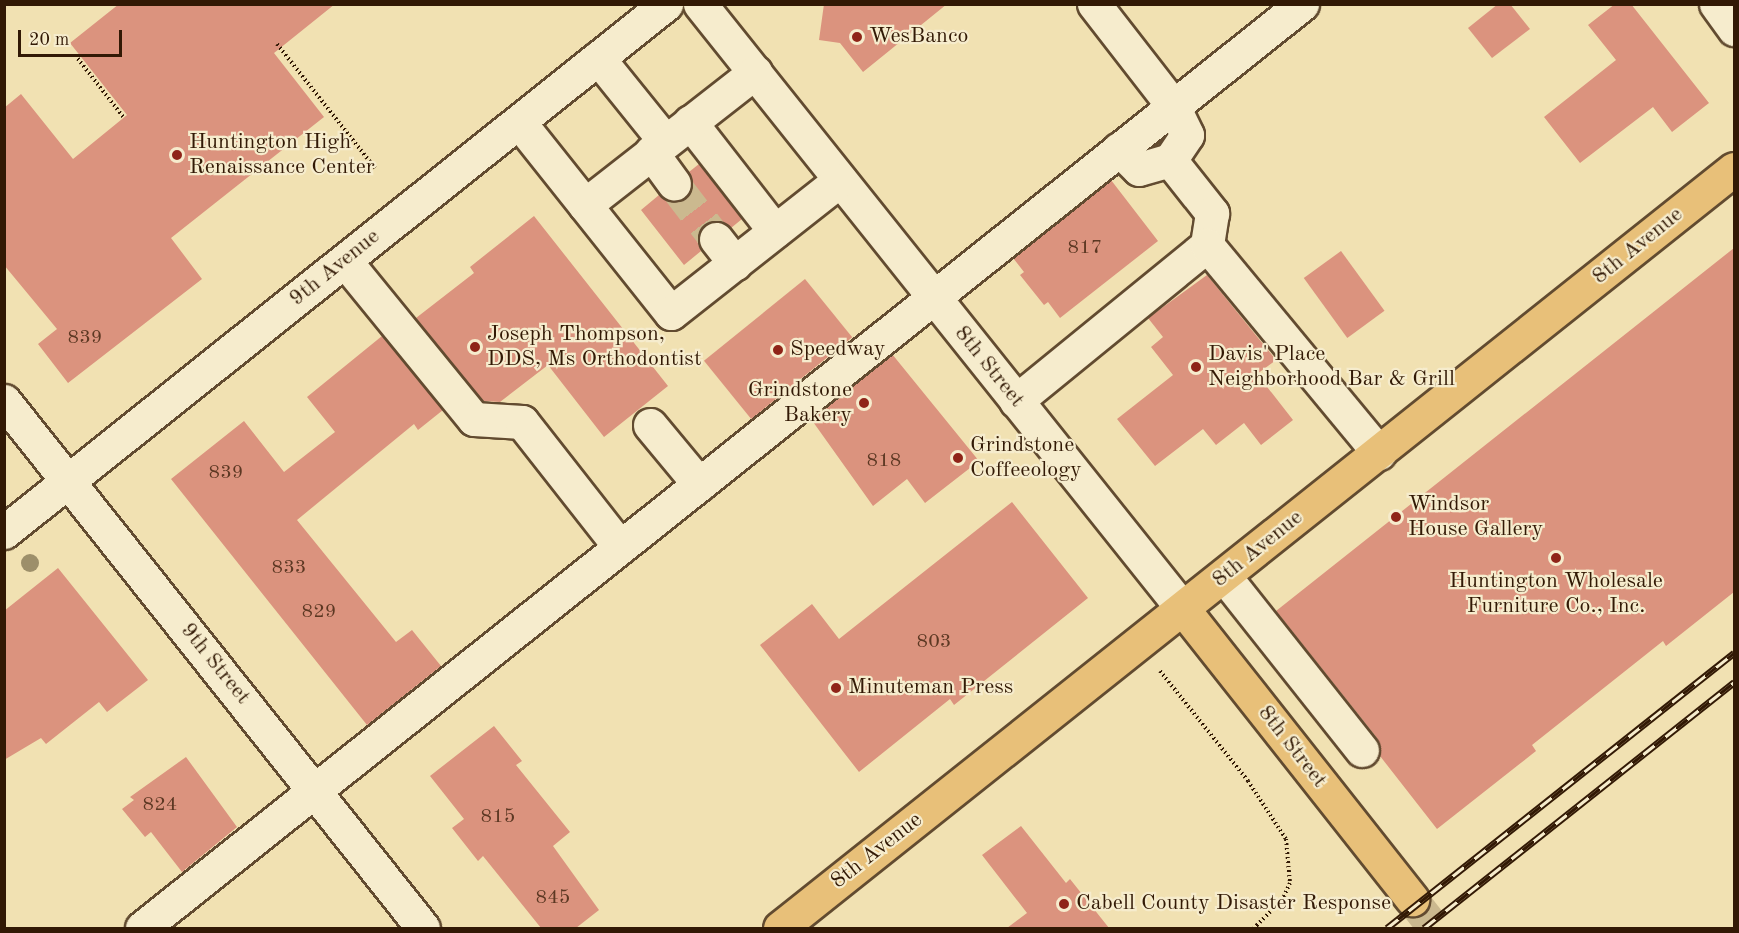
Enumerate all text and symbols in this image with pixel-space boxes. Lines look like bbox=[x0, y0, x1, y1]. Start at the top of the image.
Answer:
scale bar bbox=[21, 18, 124, 56]
place label: WesBanco bbox=[869, 24, 968, 50]
marker: WesBanco bbox=[850, 30, 864, 44]
text: 20 m bbox=[29, 31, 69, 49]
place label: Huntington High Renaissance Center bbox=[189, 129, 375, 180]
marker: Huntington High Renaissance Center bbox=[170, 148, 184, 162]
street label: 8th Avenue bbox=[1588, 202, 1688, 290]
street label: 9th Avenue bbox=[285, 224, 385, 312]
house number: 817 bbox=[1068, 236, 1102, 260]
place label: Joseph Thompson, DDS, Ms Orthodontist bbox=[487, 321, 702, 372]
street label: 8th Street bbox=[948, 321, 1030, 413]
house number: 839 bbox=[68, 326, 102, 350]
place label: Speedway bbox=[790, 337, 885, 363]
marker: Joseph Thompson, DDS, Ms Orthodontist bbox=[468, 340, 482, 354]
place label: Davis' Place Neighborhood Bar & Grill bbox=[1208, 341, 1455, 392]
marker: Speedway bbox=[771, 343, 785, 357]
marker: Davis' Place Neighborhood Bar & Grill bbox=[1189, 360, 1203, 374]
place label: Grindstone Bakery bbox=[748, 377, 852, 428]
marker: Grindstone Bakery bbox=[857, 396, 871, 410]
place label: Grindstone Coffeeology bbox=[970, 432, 1082, 484]
house number: 818 bbox=[867, 449, 901, 473]
marker: Grindstone Coffeeology bbox=[951, 451, 965, 465]
house number: 839 bbox=[209, 461, 243, 485]
place label: Windsor House Gallery bbox=[1408, 491, 1543, 542]
street label: 8th Avenue bbox=[1208, 505, 1308, 593]
marker: Windsor House Gallery bbox=[1389, 510, 1403, 524]
marker: Huntington Wholesale Furniture Co., Inc. bbox=[1549, 551, 1563, 565]
house number: 833 bbox=[272, 556, 306, 580]
place label: Huntington Wholesale Furniture Co., Inc. bbox=[1449, 568, 1663, 620]
house number: 829 bbox=[302, 600, 336, 624]
street label: 9th Street bbox=[174, 618, 256, 710]
house number: 803 bbox=[917, 630, 951, 654]
place label: Minuteman Press bbox=[848, 675, 1013, 701]
marker: Minuteman Press bbox=[829, 681, 843, 695]
street label: 8th Street bbox=[1252, 701, 1332, 793]
house number: 824 bbox=[143, 793, 177, 817]
house number: 815 bbox=[481, 805, 515, 829]
street label: 8th Avenue bbox=[826, 807, 928, 895]
house number: 845 bbox=[536, 886, 570, 910]
place label: Cabell County Disaster Response bbox=[1076, 891, 1391, 917]
marker: Cabell County Disaster Response bbox=[1057, 897, 1071, 911]

